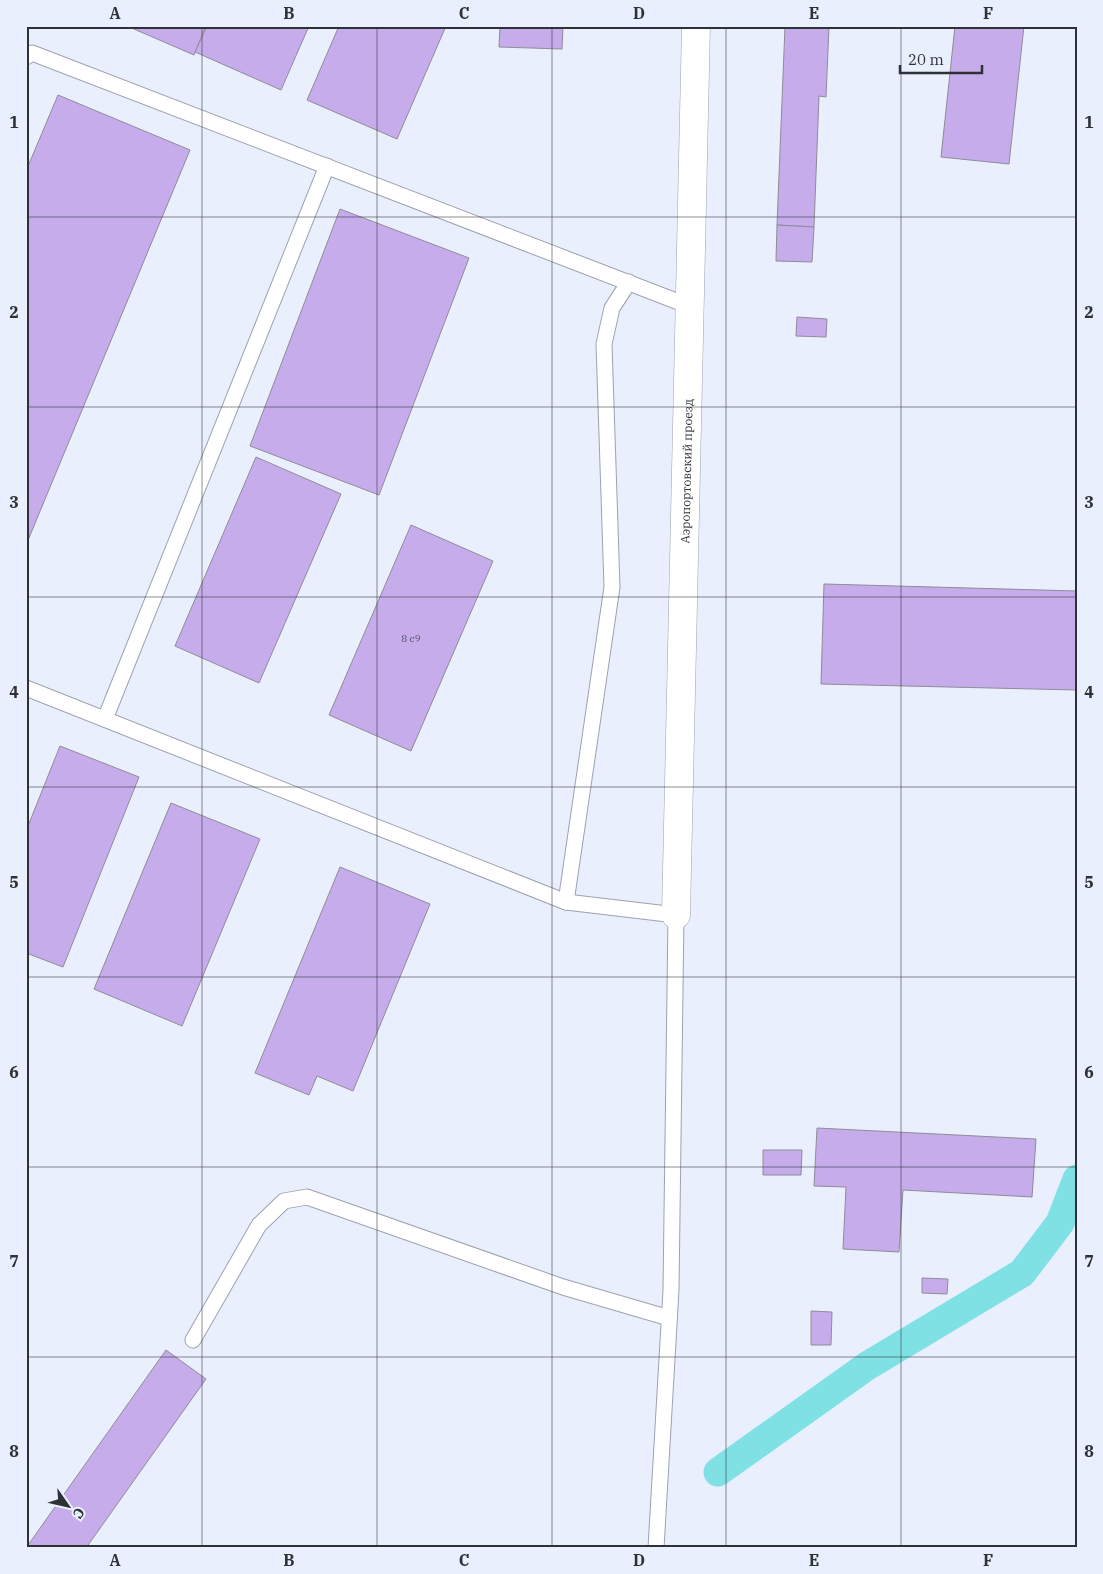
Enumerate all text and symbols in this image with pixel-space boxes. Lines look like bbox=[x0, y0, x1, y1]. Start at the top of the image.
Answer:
text: A bbox=[109, 3, 121, 23]
text: B bbox=[283, 3, 295, 23]
text: C bbox=[459, 3, 469, 23]
text: D bbox=[633, 3, 645, 23]
text: E bbox=[809, 3, 819, 23]
text: F bbox=[983, 3, 993, 23]
scale bar bbox=[900, 42, 983, 74]
text: 20 m bbox=[908, 50, 944, 69]
text: 1 bbox=[9, 112, 19, 132]
text: 1 bbox=[1084, 112, 1094, 132]
text: 2 bbox=[9, 302, 19, 322]
text: 2 bbox=[1084, 302, 1094, 322]
street label: Аэропортовский проезд bbox=[677, 399, 695, 544]
text: 3 bbox=[9, 492, 19, 512]
text: 3 bbox=[1084, 492, 1094, 512]
house number: 8 с9 bbox=[401, 632, 421, 645]
text: 4 bbox=[9, 682, 19, 702]
text: 4 bbox=[1084, 682, 1094, 702]
text: 5 bbox=[9, 872, 19, 892]
text: 5 bbox=[1084, 872, 1094, 892]
text: 6 bbox=[9, 1062, 19, 1082]
text: 6 bbox=[1084, 1062, 1094, 1082]
text: 7 bbox=[9, 1251, 19, 1271]
text: 7 bbox=[1084, 1251, 1094, 1271]
text: 8 bbox=[9, 1441, 19, 1461]
text: 8 bbox=[1084, 1441, 1094, 1461]
north arrow bbox=[42, 1482, 92, 1532]
text: С bbox=[69, 1504, 89, 1522]
text: A bbox=[109, 1550, 121, 1570]
text: B bbox=[283, 1550, 295, 1570]
text: C bbox=[459, 1550, 469, 1570]
text: D bbox=[633, 1550, 645, 1570]
text: E bbox=[809, 1550, 819, 1570]
text: F bbox=[983, 1550, 993, 1570]

